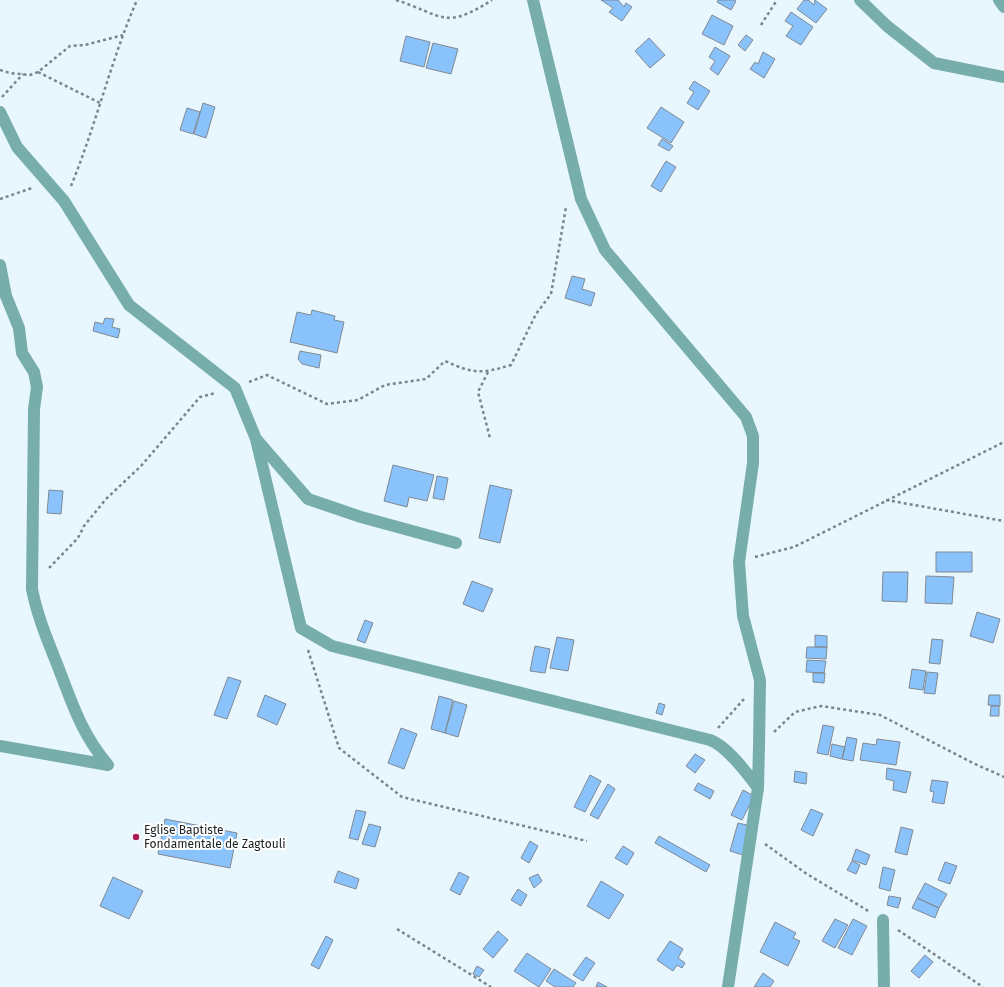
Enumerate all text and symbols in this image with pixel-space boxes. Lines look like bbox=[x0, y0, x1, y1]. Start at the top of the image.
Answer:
place label: Eglise Baptiste Fondamentale de Zagtouli bbox=[144, 823, 286, 851]
marker: Eglise Baptiste Fondamentale de Zagtouli bbox=[131, 832, 141, 842]

